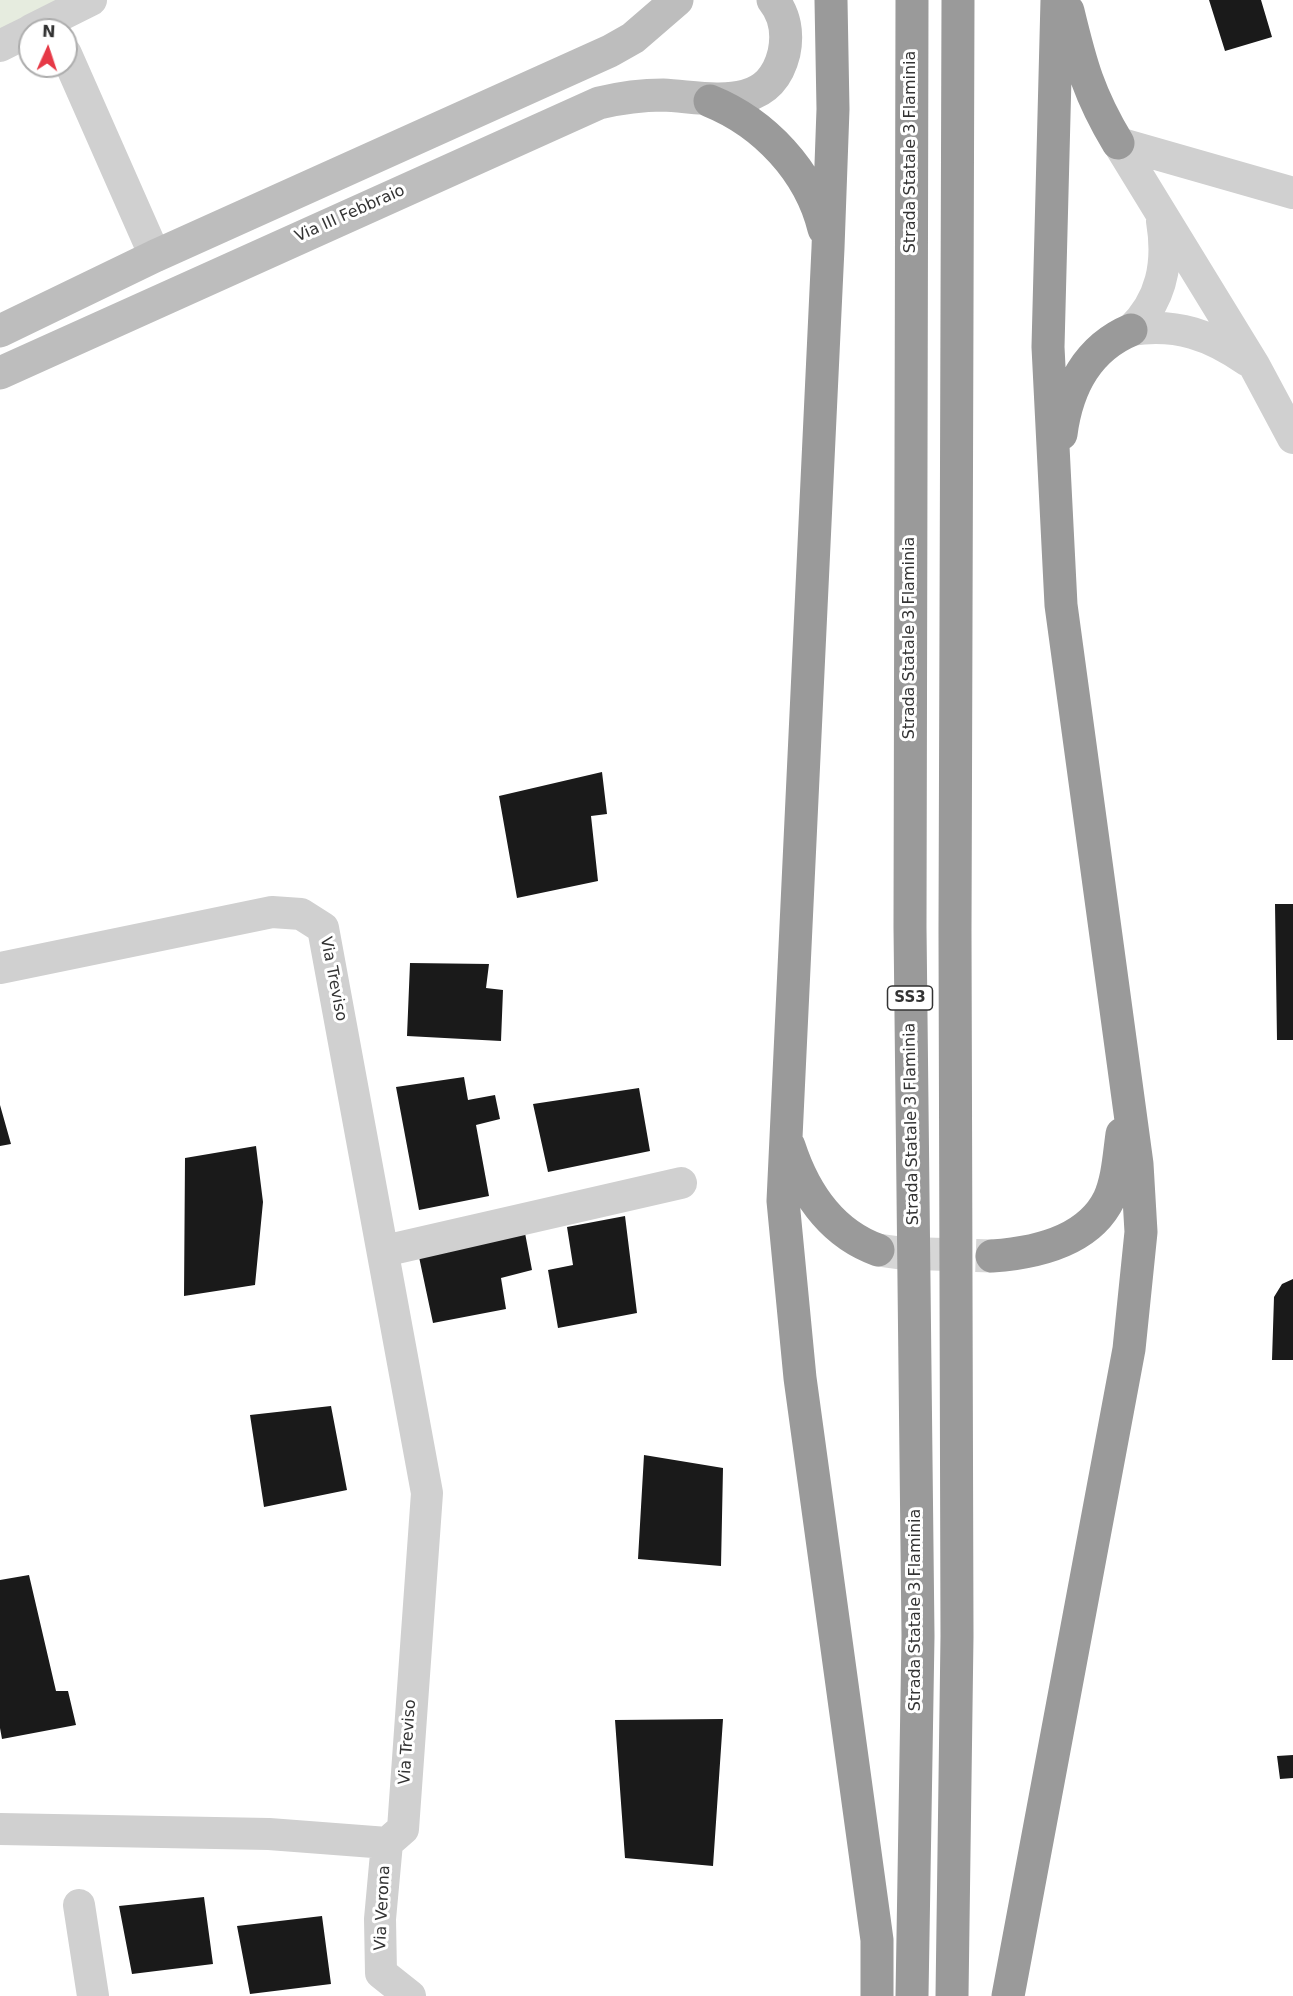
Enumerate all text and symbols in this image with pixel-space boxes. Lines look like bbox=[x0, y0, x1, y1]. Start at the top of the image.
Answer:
north arrow bbox=[18, 18, 78, 78]
text: N bbox=[42, 22, 56, 41]
street label: Strada Statale 3 Flaminia bbox=[901, 51, 921, 253]
street label: Via III Febbraio bbox=[292, 181, 408, 247]
street label: Strada Statale 3 Flaminia bbox=[900, 537, 920, 739]
street label: Via Treviso bbox=[315, 935, 351, 1023]
road number: SS3 bbox=[888, 986, 932, 1010]
street label: Strada Statale 3 Flaminia bbox=[901, 1023, 923, 1225]
street label: Strada Statale 3 Flaminia bbox=[906, 1509, 926, 1711]
street label: Via Treviso bbox=[395, 1699, 421, 1785]
street label: Via Verona bbox=[371, 1865, 395, 1951]

